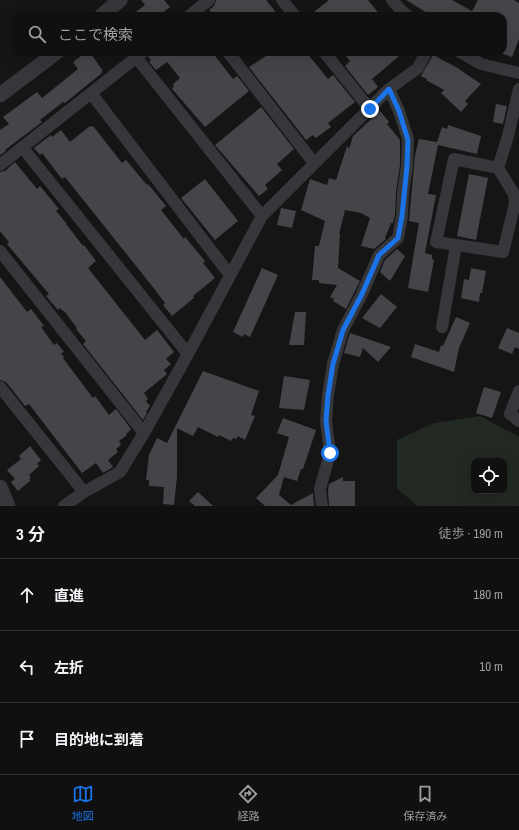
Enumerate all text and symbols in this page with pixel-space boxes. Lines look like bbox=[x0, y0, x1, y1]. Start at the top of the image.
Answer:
search box bbox=[12, 12, 507, 56]
icon: search bbox=[26, 23, 48, 45]
text: ここで検索 bbox=[58, 24, 133, 45]
route end bbox=[361, 100, 379, 118]
route start bbox=[321, 444, 339, 462]
map controls bbox=[471, 458, 507, 494]
button: locate bbox=[471, 458, 507, 494]
text: 3 分 bbox=[16, 522, 45, 545]
text: 徒歩 · 190 m bbox=[438, 525, 503, 542]
icon: ahead bbox=[16, 584, 38, 606]
text: 直進 bbox=[54, 585, 84, 606]
text: 180 m bbox=[473, 586, 503, 603]
icon: left bbox=[16, 656, 38, 678]
text: 左折 bbox=[54, 657, 84, 678]
text: 10 m bbox=[479, 658, 503, 675]
icon: arrive bbox=[16, 728, 38, 750]
text: 目的地に到着 bbox=[54, 729, 144, 750]
tab: 地図 bbox=[72, 783, 94, 823]
tab: 経路 bbox=[237, 783, 259, 823]
tab: 保存済み bbox=[403, 783, 447, 823]

